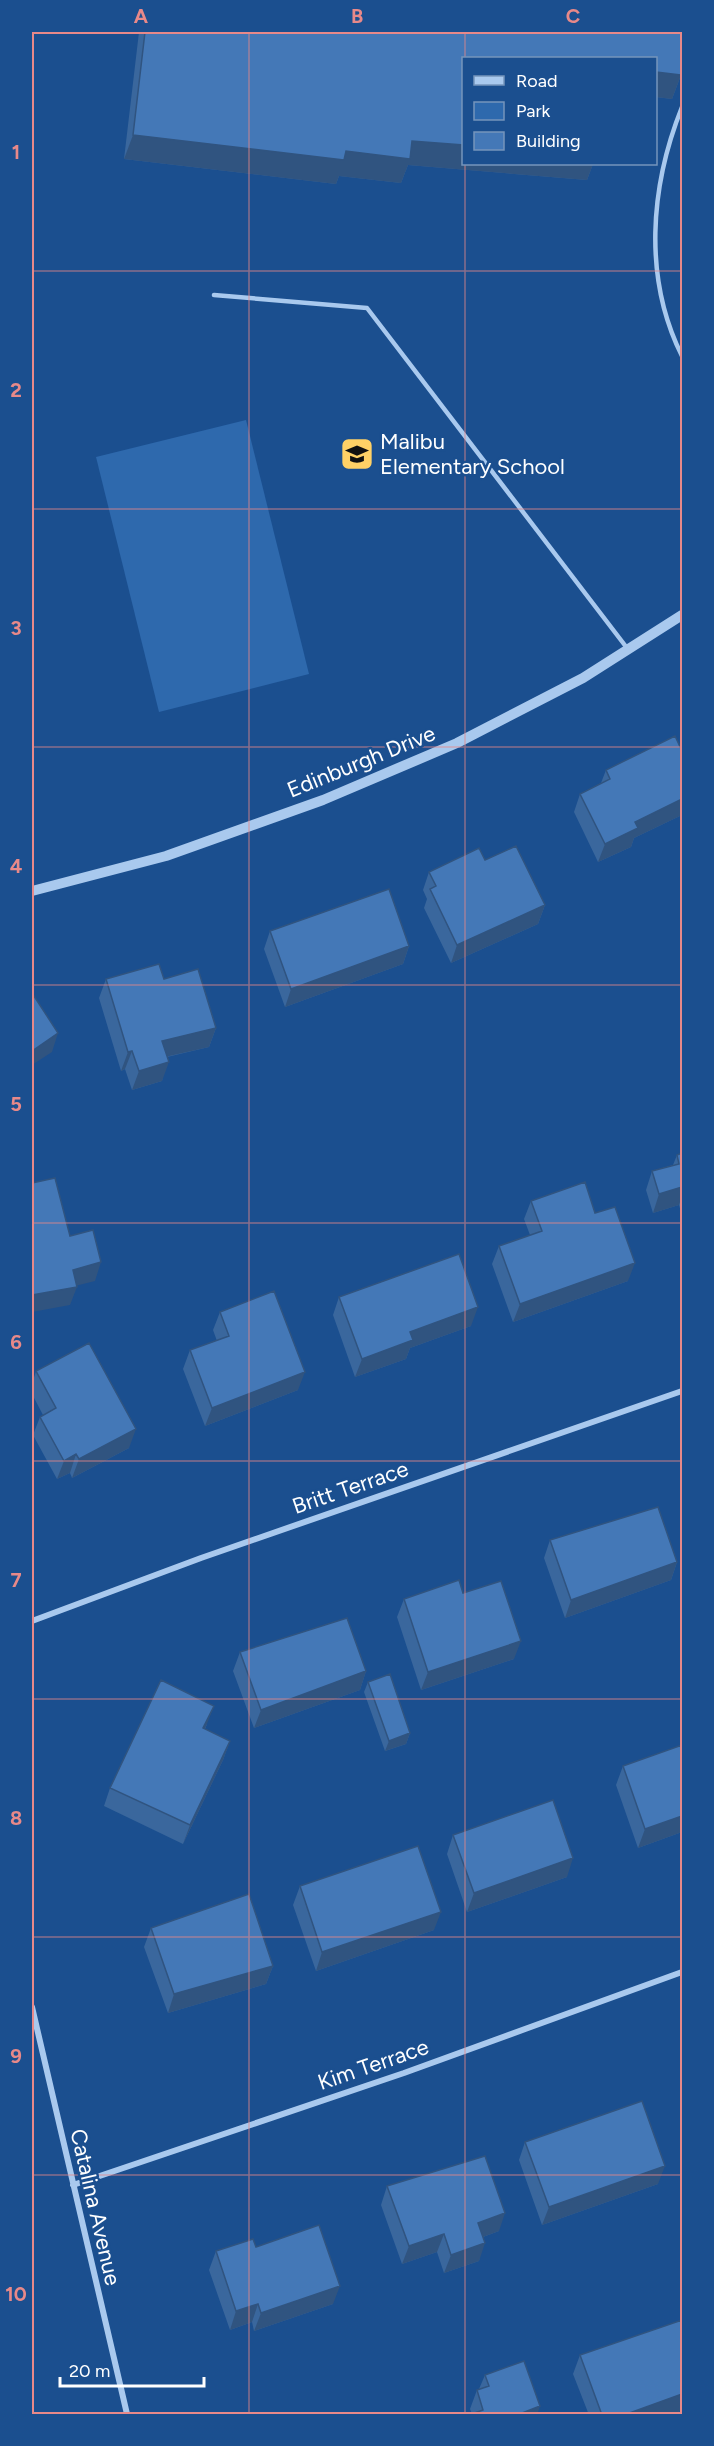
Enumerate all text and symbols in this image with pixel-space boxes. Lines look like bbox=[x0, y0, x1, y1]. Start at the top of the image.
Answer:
text: A bbox=[134, 4, 149, 28]
text: B bbox=[351, 4, 363, 28]
text: C bbox=[566, 4, 580, 28]
legend bbox=[462, 57, 657, 165]
text: Road bbox=[516, 70, 557, 92]
text: Park bbox=[516, 100, 551, 122]
text: Building bbox=[516, 130, 581, 152]
text: 1 bbox=[12, 140, 20, 164]
text: 2 bbox=[10, 378, 22, 402]
place label: Malibu Elementary School bbox=[380, 428, 565, 480]
school or university icon: Malibu Elementary School bbox=[339, 436, 375, 472]
text: 3 bbox=[10, 616, 22, 640]
street label: Edinburgh Drive bbox=[283, 719, 439, 803]
text: 4 bbox=[10, 854, 23, 878]
text: 5 bbox=[10, 1092, 22, 1116]
text: 6 bbox=[10, 1330, 22, 1354]
street label: Britt Terrace bbox=[289, 1455, 412, 1520]
text: 7 bbox=[10, 1568, 22, 1592]
text: 8 bbox=[10, 1806, 22, 1830]
street label: Kim Terrace bbox=[314, 2033, 432, 2096]
text: 9 bbox=[10, 2044, 22, 2068]
street label: Catalina Avenue bbox=[64, 2126, 127, 2288]
text: 10 bbox=[5, 2282, 27, 2306]
scale bar bbox=[60, 2350, 204, 2388]
text: 20 m bbox=[69, 2360, 110, 2382]

